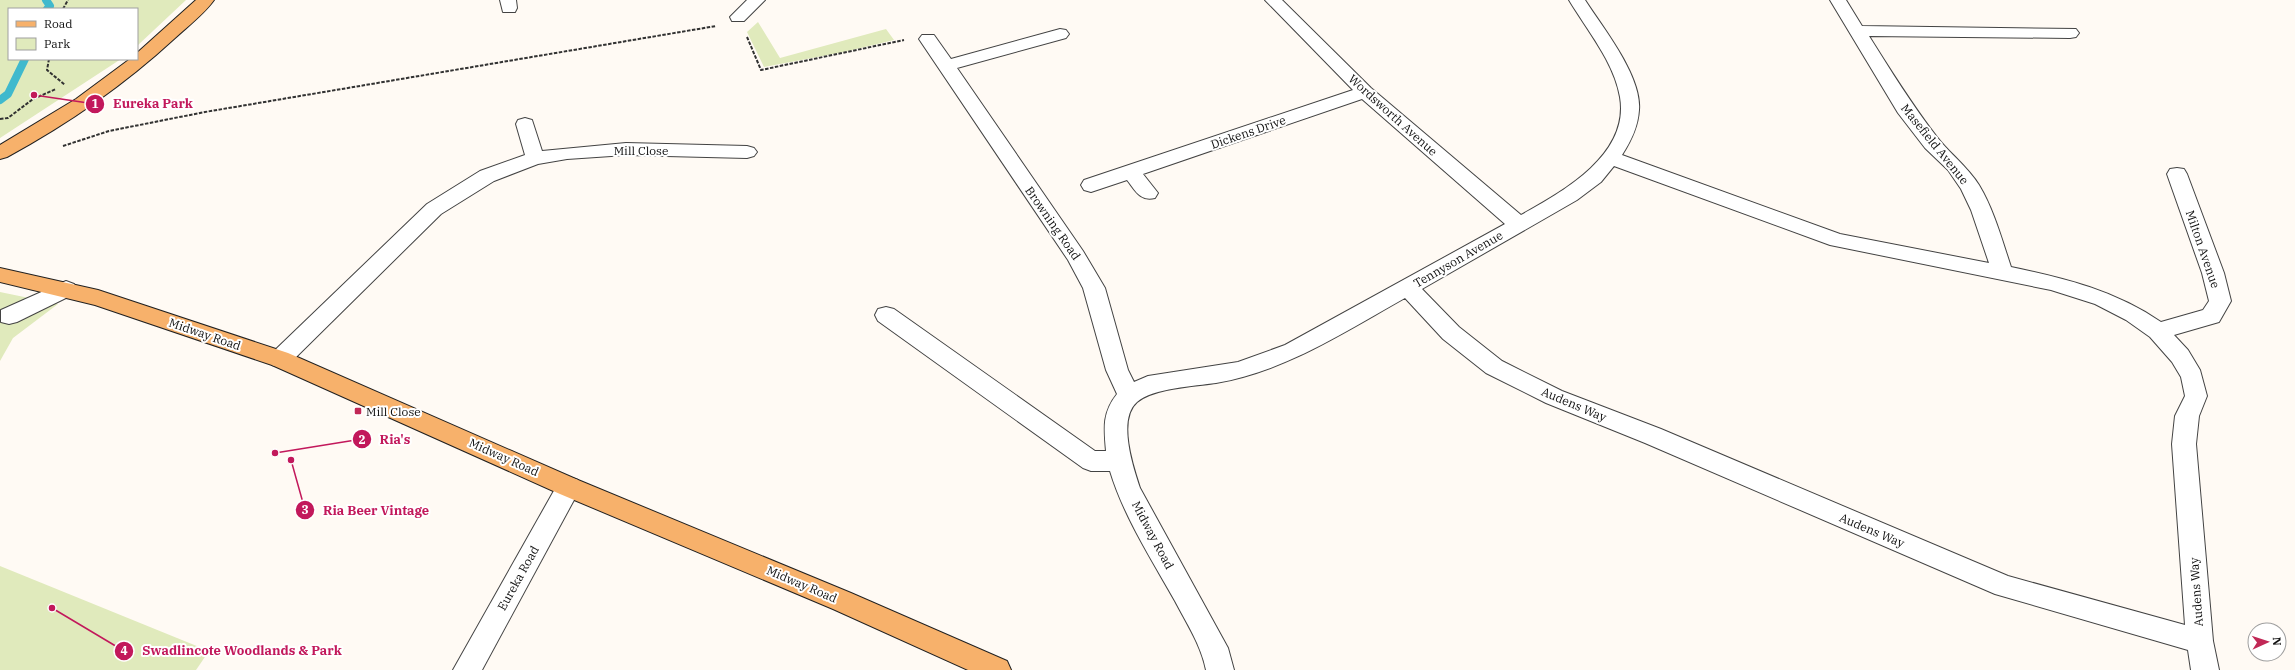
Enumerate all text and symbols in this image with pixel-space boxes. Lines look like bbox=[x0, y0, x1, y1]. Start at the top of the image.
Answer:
legend bbox=[8, 8, 138, 60]
text: Road bbox=[44, 16, 73, 31]
text: Park bbox=[44, 36, 70, 51]
street label: Wordsworth Avenue bbox=[1345, 71, 1441, 159]
callout: Eureka Park bbox=[85, 91, 201, 116]
text: Eureka Park bbox=[113, 95, 194, 112]
text: 1 bbox=[91, 96, 99, 111]
street label: Masefield Avenue bbox=[1898, 101, 1972, 187]
street label: Dickens Drive bbox=[1209, 112, 1287, 152]
street label: Mill Close bbox=[614, 143, 668, 158]
street label: Browning Road bbox=[1022, 183, 1084, 263]
street label: Milton Avenue bbox=[2183, 208, 2223, 290]
street label: Tennyson Avenue bbox=[1411, 227, 1505, 291]
street label: Midway Road bbox=[167, 315, 243, 353]
street label: Audens Way bbox=[1539, 384, 1609, 425]
place label: Mill Close bbox=[366, 404, 421, 419]
marker: Mill Close bbox=[353, 406, 363, 416]
callout: Ria's bbox=[352, 427, 419, 452]
text: Ria's bbox=[380, 431, 411, 448]
text: 2 bbox=[358, 432, 366, 447]
street label: Midway Road bbox=[467, 435, 541, 479]
callout: Ria Beer Vintage bbox=[295, 498, 437, 523]
street label: Midway Road bbox=[1129, 498, 1177, 572]
text: 3 bbox=[301, 502, 309, 517]
text: Ria Beer Vintage bbox=[323, 502, 429, 519]
street label: Audens Way bbox=[1837, 510, 1907, 551]
street label: Eureka Road bbox=[494, 543, 542, 613]
street label: Audens Way bbox=[2186, 556, 2206, 627]
street label: Midway Road bbox=[765, 562, 839, 606]
north arrow bbox=[2247, 622, 2287, 662]
text: N bbox=[2270, 637, 2284, 646]
callout: Swadlincote Woodlands & Park bbox=[114, 638, 350, 663]
text: Swadlincote Woodlands & Park bbox=[142, 642, 343, 659]
text: 4 bbox=[120, 643, 128, 658]

